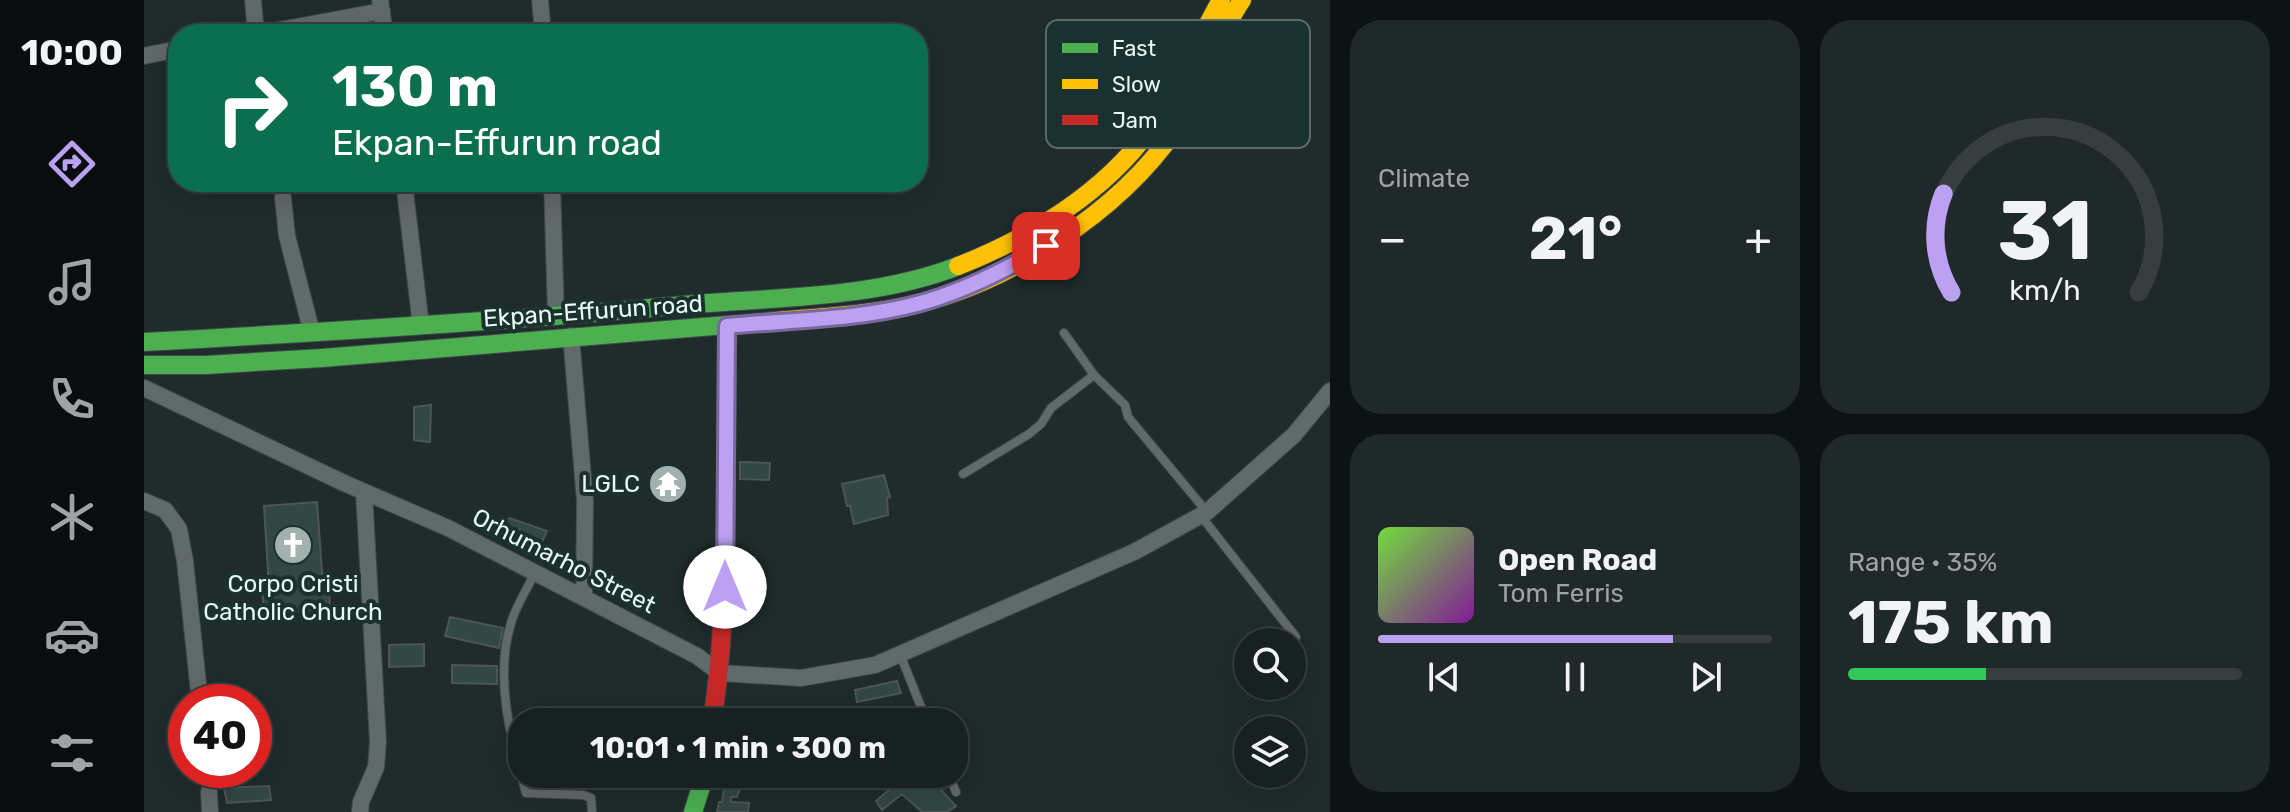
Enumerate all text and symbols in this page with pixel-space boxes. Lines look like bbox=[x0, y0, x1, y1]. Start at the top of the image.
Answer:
legend bbox=[1046, 20, 1310, 148]
text: 10:00 bbox=[21, 31, 123, 74]
text: Fast bbox=[1112, 35, 1157, 62]
text: 130 m bbox=[332, 54, 498, 120]
icon: right bbox=[200, 56, 304, 160]
text: Slow bbox=[1112, 71, 1161, 98]
text: Jam bbox=[1112, 107, 1158, 134]
text: Ekpan-Effurun road bbox=[332, 121, 662, 164]
icon: directions bbox=[44, 136, 100, 192]
text: Climate bbox=[1378, 163, 1470, 194]
text: 31 bbox=[1997, 181, 2093, 280]
text: 21° bbox=[1529, 203, 1622, 274]
pin bbox=[1012, 212, 1080, 280]
text: − bbox=[1378, 213, 1407, 265]
text: + bbox=[1745, 213, 1772, 265]
icon: arrive bbox=[1024, 224, 1068, 268]
icon: music bbox=[44, 254, 100, 310]
text: km/h bbox=[2009, 273, 2081, 307]
street label: Ekpan-Effurun road bbox=[482, 289, 704, 333]
icon: phone bbox=[44, 371, 100, 427]
temple icon: LGLC bbox=[647, 463, 689, 505]
place label: LGLC bbox=[581, 470, 640, 498]
icon: climate bbox=[44, 489, 100, 545]
street label: Orhumarho Street bbox=[468, 503, 660, 619]
church icon: Corpo Cristi Catholic Church bbox=[272, 524, 314, 566]
text: Open Road bbox=[1498, 542, 1657, 578]
position arrow bbox=[683, 545, 767, 629]
text: Range · 35% bbox=[1848, 547, 1997, 578]
place label: Corpo Cristi Catholic Church bbox=[203, 570, 383, 626]
text: Tom Ferris bbox=[1498, 578, 1624, 609]
text: 175 km bbox=[1848, 587, 2054, 658]
icon: car bbox=[44, 607, 100, 663]
map controls bbox=[1234, 628, 1306, 788]
button: search bbox=[1234, 628, 1306, 700]
icon: previous bbox=[1422, 655, 1466, 699]
icon: pause bbox=[1553, 655, 1597, 699]
icon: next bbox=[1684, 655, 1728, 699]
speed limit sign: 40 bbox=[168, 684, 272, 788]
button: layers bbox=[1234, 716, 1306, 788]
icon: filters bbox=[44, 725, 100, 781]
text: 10:01 · 1 min · 300 m bbox=[590, 730, 886, 766]

